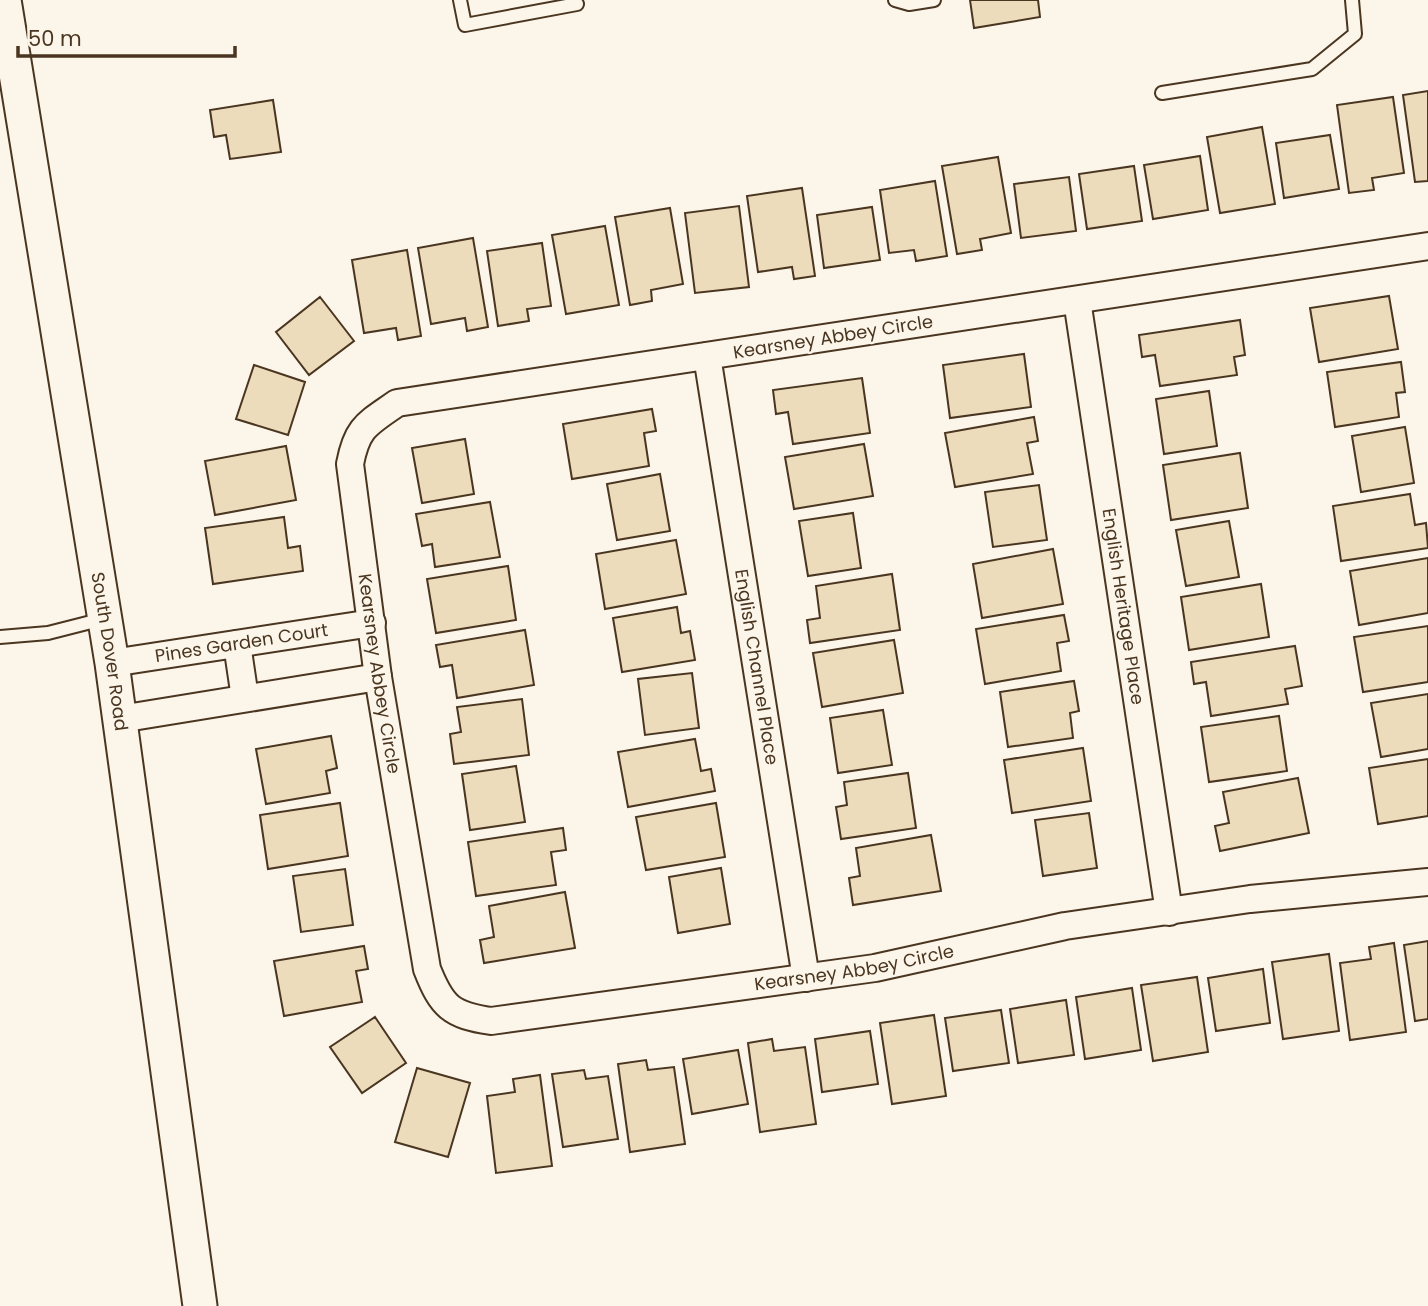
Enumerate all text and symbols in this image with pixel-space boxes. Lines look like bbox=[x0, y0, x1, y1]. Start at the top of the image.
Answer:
scale bar bbox=[18, 14, 234, 58]
text: 50 m bbox=[28, 24, 82, 53]
street label: Kearsney Abbey Circle bbox=[731, 308, 935, 365]
street label: English Heritage Place bbox=[1096, 507, 1151, 706]
street label: English Channel Place bbox=[729, 567, 785, 767]
street label: South Dover Road bbox=[85, 570, 134, 732]
street label: Kearsney Abbey Circle bbox=[353, 572, 407, 776]
street label: Pines Garden Court bbox=[153, 617, 330, 668]
street label: Kearsney Abbey Circle bbox=[753, 938, 956, 997]

